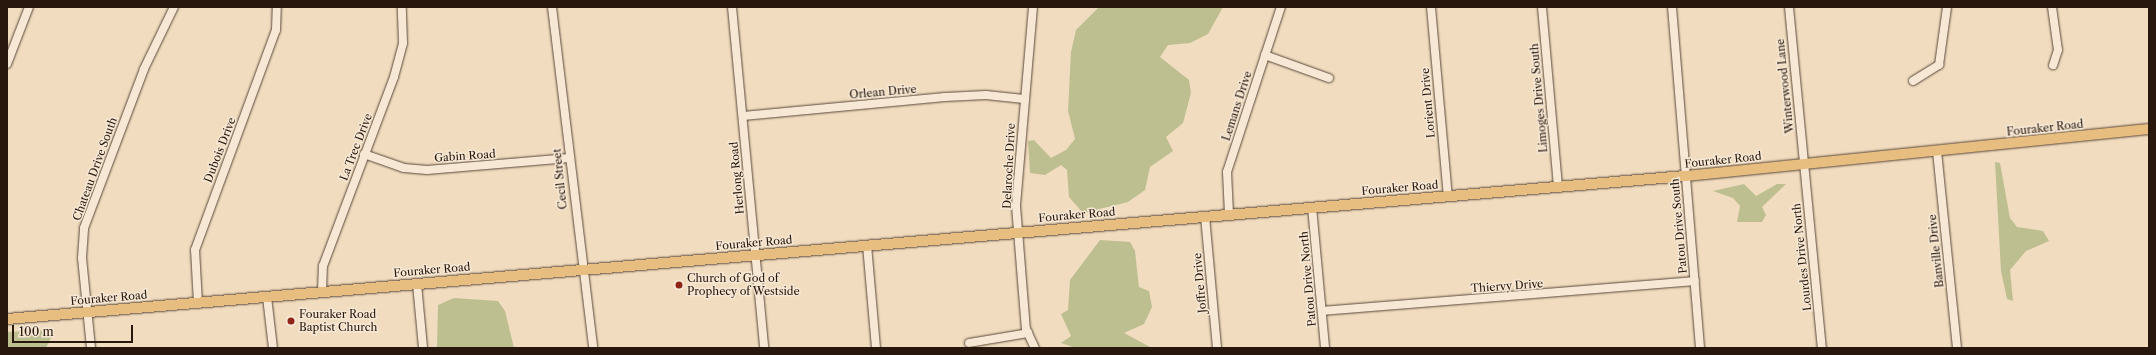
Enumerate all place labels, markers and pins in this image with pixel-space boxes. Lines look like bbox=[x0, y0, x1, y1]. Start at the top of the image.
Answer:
place label: Church of God of Prophecy of Westside bbox=[687, 272, 800, 298]
marker: Church of God of Prophecy of Westside bbox=[674, 280, 684, 290]
place label: Fouraker Road Baptist Church bbox=[299, 308, 377, 334]
marker: Fouraker Road Baptist Church bbox=[286, 316, 296, 326]

